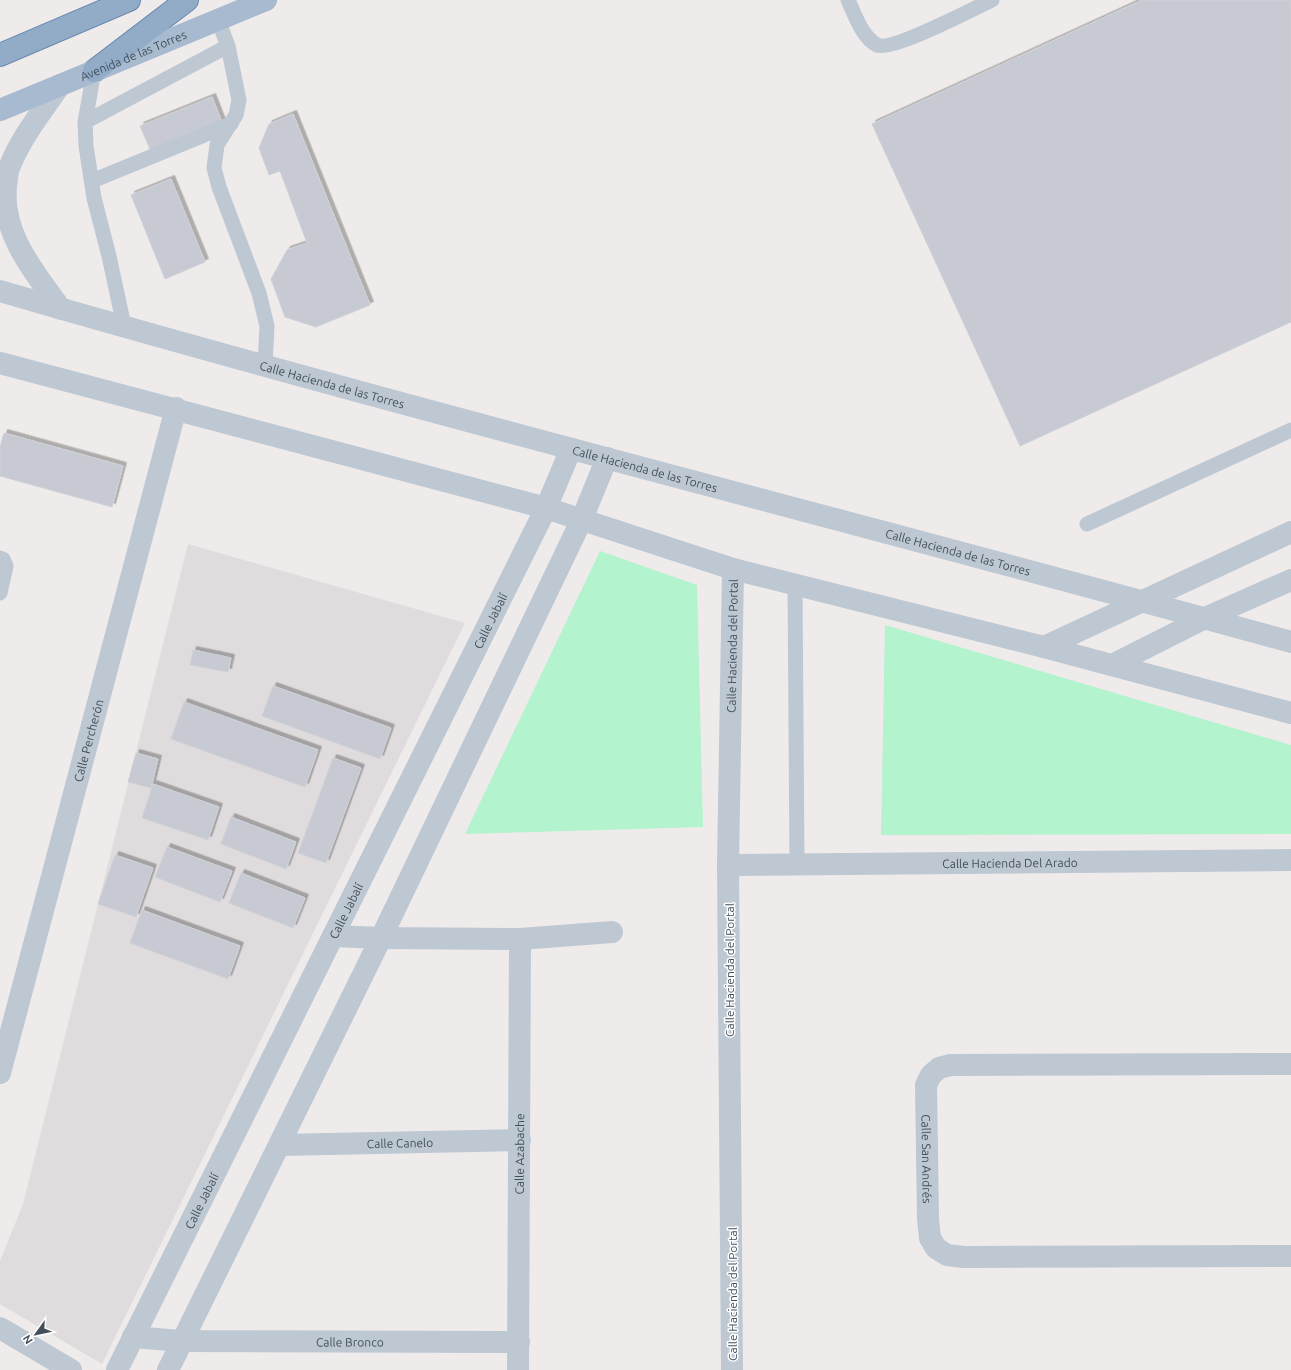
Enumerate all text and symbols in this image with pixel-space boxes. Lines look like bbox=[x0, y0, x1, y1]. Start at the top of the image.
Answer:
street label: Avenida de las Torres bbox=[78, 27, 188, 83]
street label: Calle Hacienda de las Torres bbox=[258, 358, 406, 410]
street label: Calle Hacienda de las Torres bbox=[571, 443, 719, 494]
street label: Calle Hacienda de las Torres bbox=[884, 526, 1032, 577]
street label: Calle Hacienda del Portal bbox=[724, 579, 739, 713]
street label: Calle Jabalí bbox=[471, 590, 510, 651]
street label: Calle Percherón bbox=[71, 698, 105, 783]
street label: Calle Hacienda Del Arado bbox=[942, 855, 1078, 870]
street label: Calle Jabalí bbox=[326, 880, 365, 941]
street label: Calle Hacienda del Portal bbox=[723, 903, 736, 1037]
street label: Calle Azabache bbox=[512, 1113, 526, 1195]
street label: Calle San Andrés bbox=[920, 1114, 934, 1204]
street label: Calle Canelo bbox=[367, 1135, 433, 1150]
street label: Calle Jabalí bbox=[182, 1170, 221, 1231]
street label: Calle Hacienda del Portal bbox=[726, 1227, 739, 1361]
north arrow bbox=[16, 1314, 56, 1354]
text: N bbox=[20, 1333, 35, 1346]
street label: Calle Bronco bbox=[316, 1335, 384, 1348]

